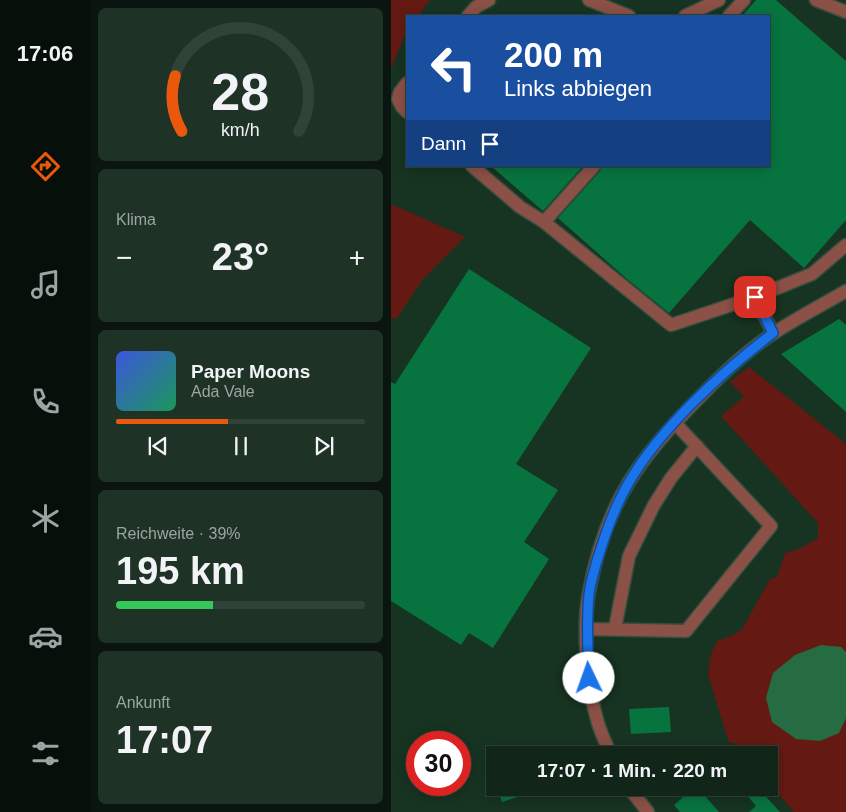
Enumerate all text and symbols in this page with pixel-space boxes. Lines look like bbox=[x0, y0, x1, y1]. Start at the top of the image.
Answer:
icon: left bbox=[421, 35, 486, 100]
text: 200 m bbox=[504, 35, 603, 74]
text: 17:06 bbox=[17, 41, 73, 66]
text: 28 bbox=[212, 63, 269, 121]
text: Links abbiegen bbox=[504, 76, 652, 101]
text: km/h bbox=[221, 120, 260, 140]
icon: arrive bbox=[476, 130, 504, 158]
text: Dann bbox=[421, 133, 466, 154]
icon: directions bbox=[28, 149, 63, 184]
text: Klima bbox=[116, 211, 156, 228]
text: 23° bbox=[212, 236, 269, 278]
text: − bbox=[116, 242, 132, 273]
text: + bbox=[349, 242, 365, 273]
icon: music bbox=[28, 267, 63, 302]
pin bbox=[734, 276, 776, 318]
icon: arrive bbox=[741, 283, 769, 311]
text: Paper Moons bbox=[191, 361, 310, 382]
text: Ada Vale bbox=[191, 383, 255, 400]
icon: phone bbox=[28, 384, 63, 419]
icon: previous bbox=[144, 432, 172, 460]
icon: pause bbox=[227, 432, 255, 460]
icon: next bbox=[310, 432, 338, 460]
icon: climate bbox=[28, 501, 63, 536]
text: Reichweite · 39% bbox=[116, 525, 241, 542]
text: 195 km bbox=[116, 550, 245, 592]
icon: car bbox=[28, 619, 63, 654]
position arrow bbox=[562, 651, 614, 703]
text: Ankunft bbox=[116, 694, 170, 711]
text: 17:07 bbox=[116, 719, 213, 761]
speed limit sign: 30 bbox=[406, 731, 471, 796]
icon: filters bbox=[28, 736, 63, 771]
text: 17:07 · 1 Min. · 220 m bbox=[537, 760, 727, 781]

